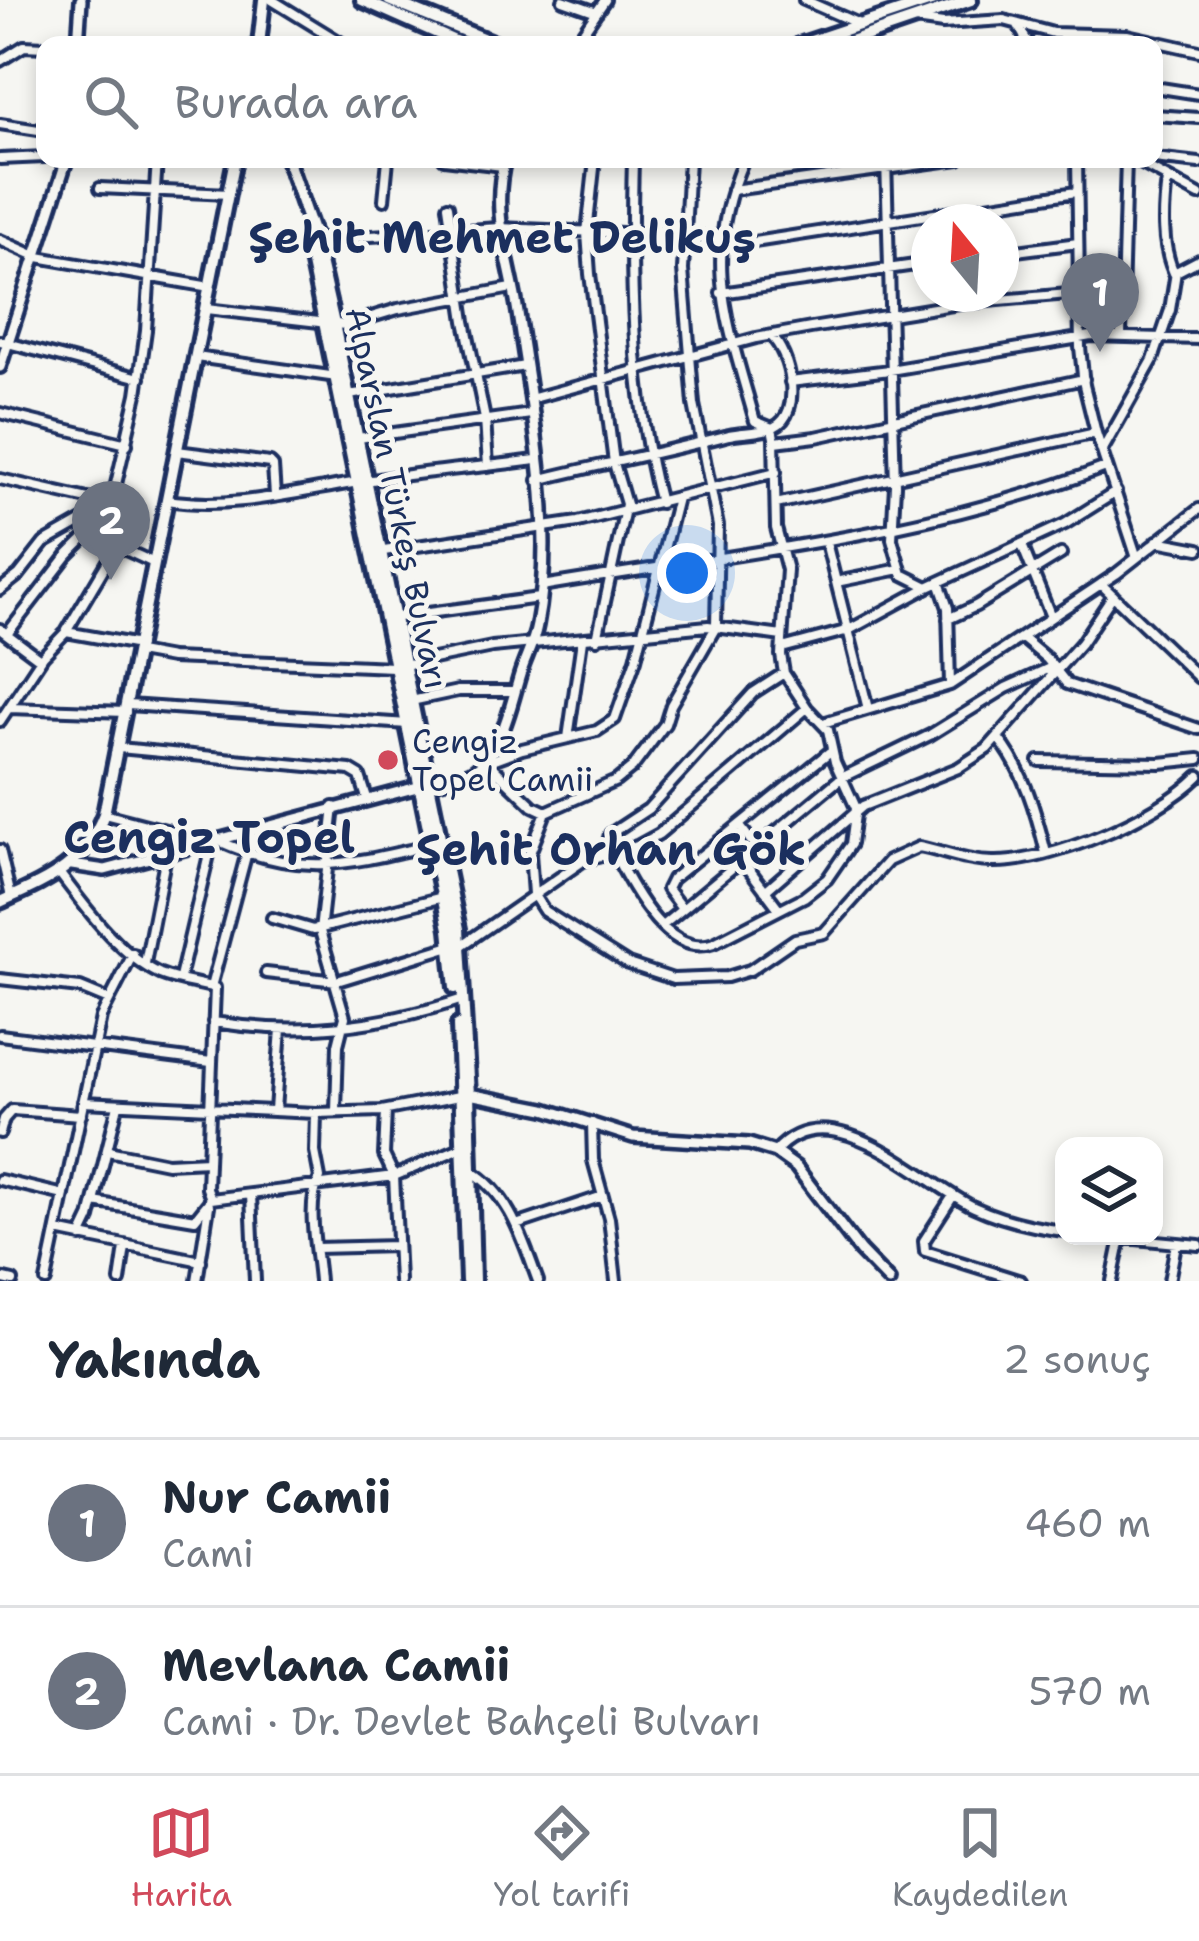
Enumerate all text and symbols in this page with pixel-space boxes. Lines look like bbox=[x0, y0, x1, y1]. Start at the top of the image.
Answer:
search box bbox=[36, 36, 1163, 168]
icon: search bbox=[78, 69, 144, 135]
text: Burada ara bbox=[174, 72, 417, 132]
north arrow bbox=[911, 204, 1019, 312]
district label: Şehit Mehmet Delikuş bbox=[248, 207, 756, 267]
pin: 1 bbox=[1061, 253, 1139, 352]
street label: Alparslan Türkeş Bulvarı bbox=[335, 303, 459, 693]
pin: 2 bbox=[72, 481, 150, 580]
your location bbox=[657, 543, 717, 603]
place label: Cengiz Topel Camii bbox=[412, 719, 593, 802]
marker: Cengiz Topel Camii bbox=[375, 747, 401, 773]
district label: Cengiz Topel bbox=[63, 807, 355, 867]
district label: Şehit Orhan Gök bbox=[416, 819, 806, 879]
map controls bbox=[1055, 1137, 1163, 1245]
button: layers bbox=[1055, 1137, 1163, 1245]
text: Yakında bbox=[48, 1325, 260, 1393]
text: 2 sonuç bbox=[1003, 1333, 1151, 1385]
text: Nur Camii bbox=[162, 1467, 391, 1527]
text: 1 bbox=[78, 1497, 96, 1549]
text: 460 m bbox=[1024, 1497, 1151, 1549]
text: Cami bbox=[162, 1527, 254, 1579]
text: Mevlana Camii bbox=[162, 1635, 510, 1695]
text: 2 bbox=[73, 1665, 101, 1717]
text: 570 m bbox=[1029, 1665, 1151, 1717]
text: Cami · Dr. Devlet Bahçeli Bulvarı bbox=[162, 1695, 761, 1747]
tab: Harita bbox=[131, 1800, 232, 1917]
tab: Yol tarifi bbox=[493, 1800, 630, 1917]
tab: Kaydedilen bbox=[892, 1800, 1068, 1917]

